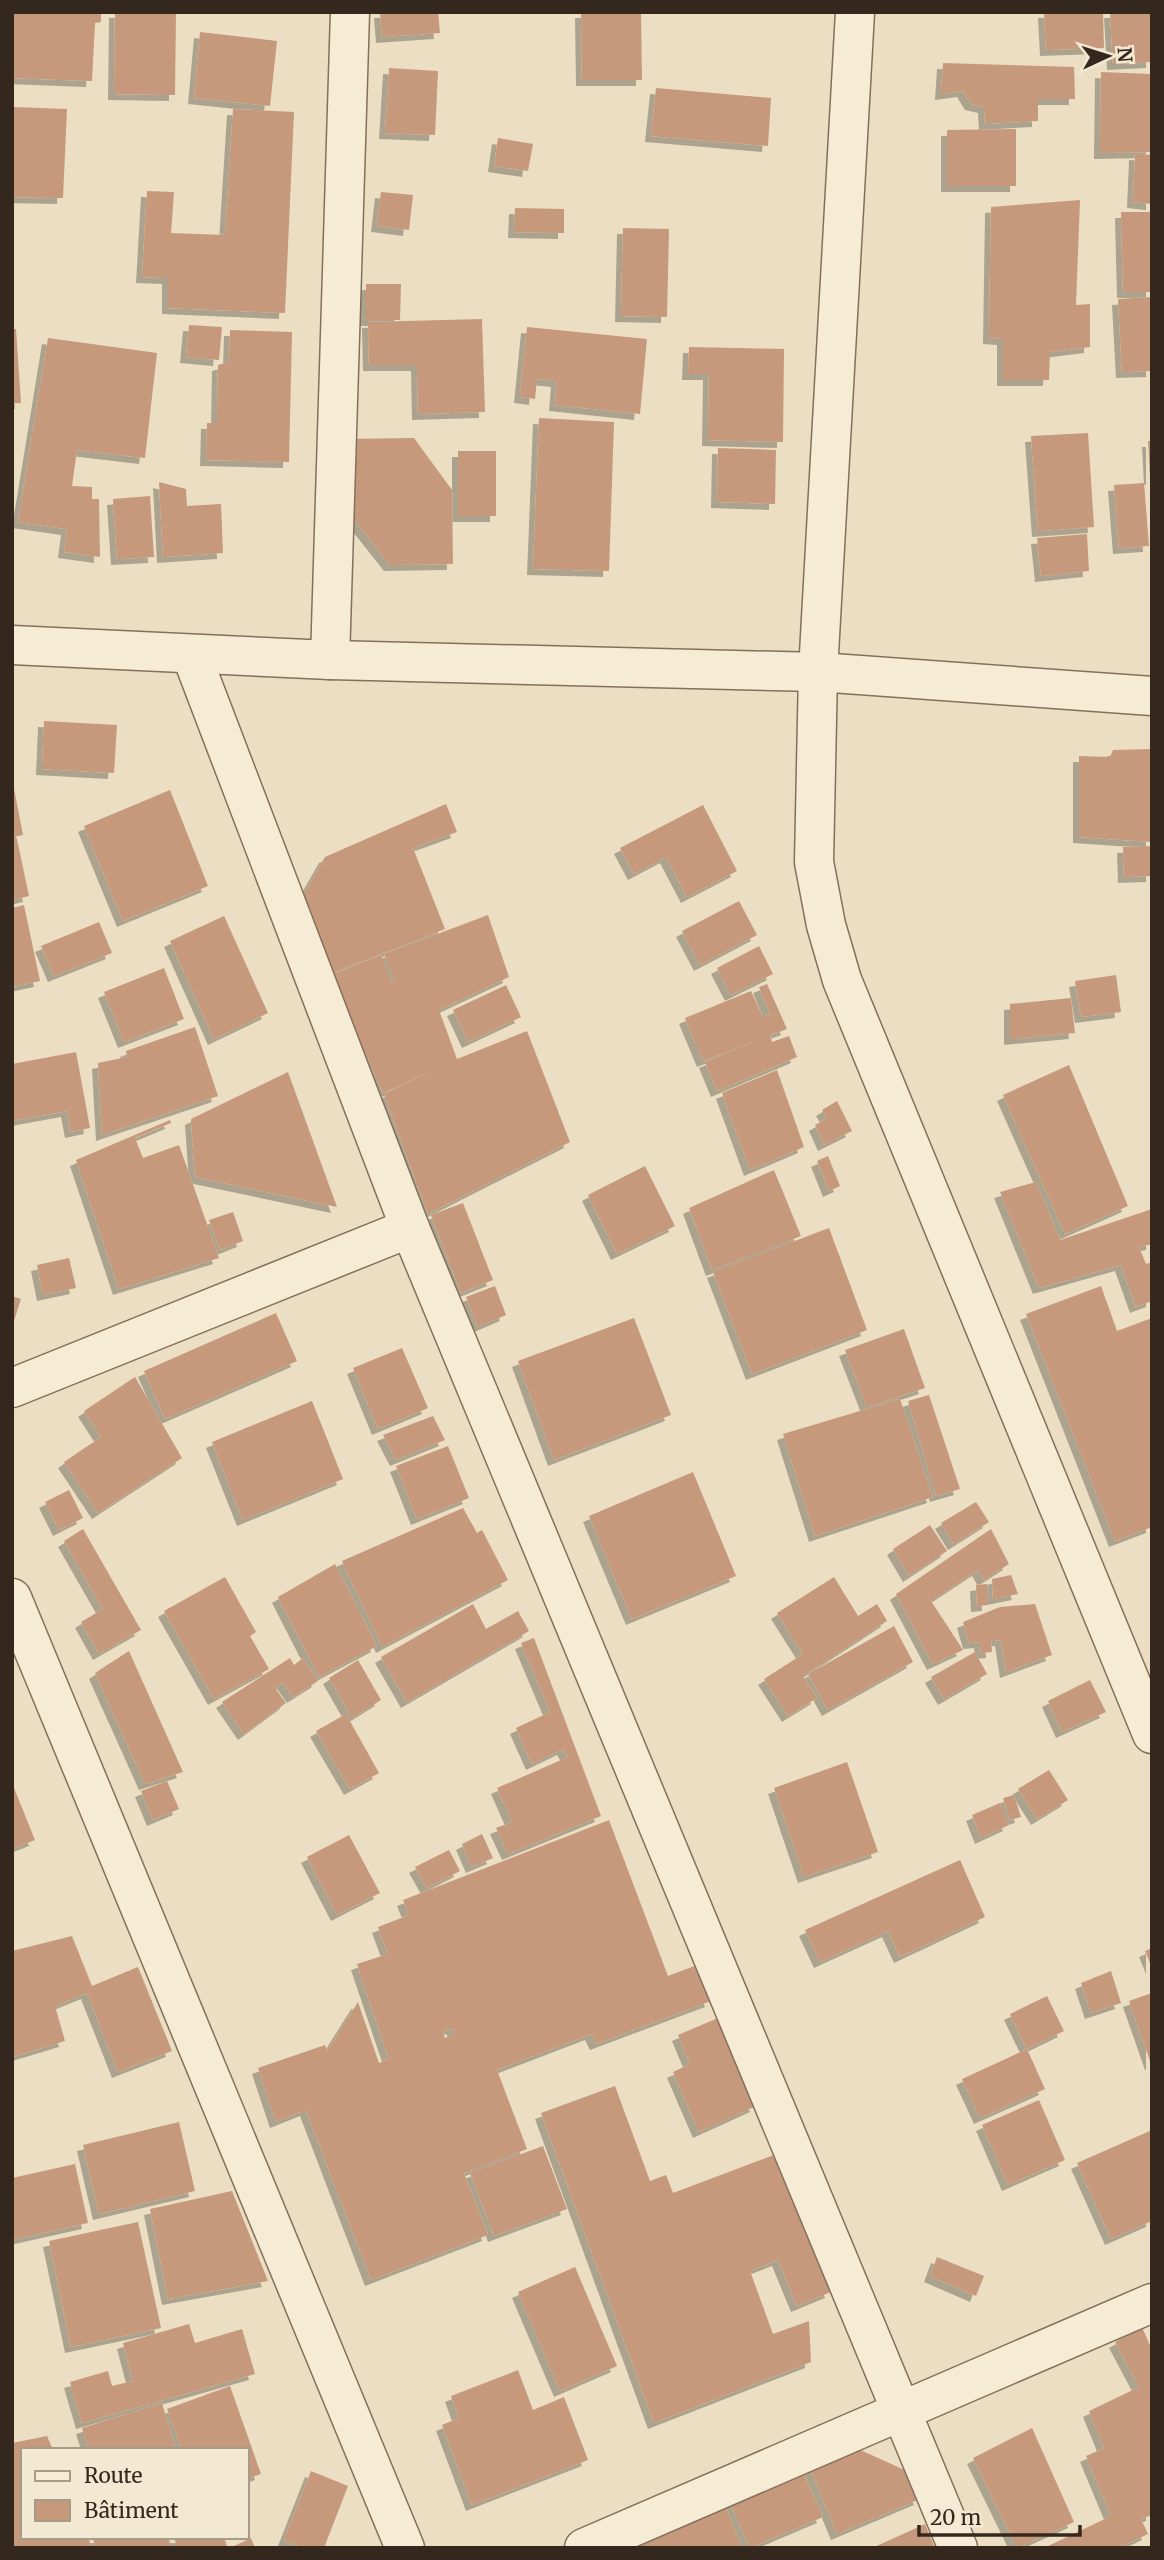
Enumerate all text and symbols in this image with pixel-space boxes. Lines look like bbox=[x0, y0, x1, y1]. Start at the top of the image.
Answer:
north arrow bbox=[1073, 21, 1143, 91]
text: N bbox=[1112, 46, 1137, 63]
legend bbox=[21, 2448, 248, 2539]
text: Route bbox=[84, 2462, 142, 2489]
scale bar bbox=[919, 2494, 1080, 2538]
text: Bâtiment bbox=[84, 2497, 178, 2524]
text: 20 m bbox=[930, 2504, 982, 2531]

